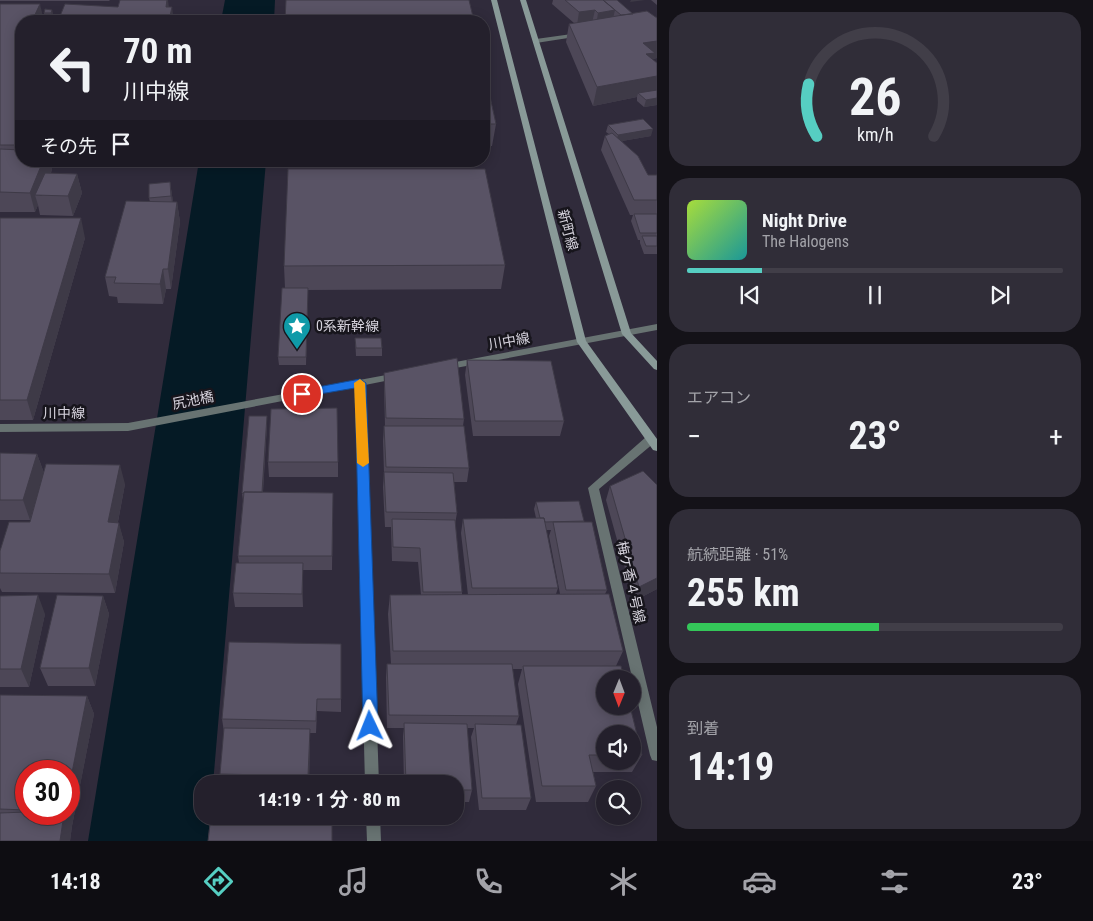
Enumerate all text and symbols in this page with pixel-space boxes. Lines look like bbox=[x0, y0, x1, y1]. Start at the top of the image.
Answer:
text: 70 m bbox=[123, 31, 192, 72]
icon: left bbox=[40, 35, 105, 100]
text: 26 bbox=[849, 67, 901, 128]
text: 川中線 bbox=[123, 79, 189, 104]
text: km/h bbox=[857, 124, 893, 145]
icon: arrive bbox=[107, 130, 135, 158]
text: その先 bbox=[40, 135, 97, 158]
street label: 新町線 bbox=[555, 208, 581, 252]
text: Night Drive bbox=[762, 209, 847, 232]
text: The Halogens bbox=[762, 232, 849, 251]
icon: previous bbox=[736, 281, 764, 309]
icon: pause bbox=[861, 281, 889, 309]
icon: next bbox=[986, 281, 1014, 309]
place icon: 0系新幹線 bbox=[282, 311, 312, 350]
place label: 0系新幹線 bbox=[316, 318, 379, 334]
street label: 川中線 bbox=[487, 329, 531, 353]
pin bbox=[281, 373, 323, 415]
icon: arrive bbox=[288, 380, 316, 408]
street label: 尻池橋 bbox=[171, 388, 215, 412]
text: エアコン bbox=[687, 388, 751, 407]
street label: 川中線 bbox=[43, 405, 85, 421]
text: 23° bbox=[848, 414, 902, 458]
text: − bbox=[687, 420, 701, 453]
text: + bbox=[1049, 420, 1063, 453]
street label: 梅ケ香４号線 bbox=[614, 539, 648, 625]
text: 航続距離 · 51% bbox=[687, 545, 788, 564]
text: 255 km bbox=[687, 571, 800, 615]
north arrow bbox=[596, 670, 641, 715]
map controls bbox=[596, 670, 641, 825]
position arrow bbox=[343, 699, 395, 751]
text: 到着 bbox=[687, 719, 719, 738]
button: sound bbox=[596, 725, 641, 770]
text: 14:19 bbox=[687, 745, 774, 789]
speed limit sign: 30 bbox=[15, 760, 80, 825]
button: search bbox=[596, 780, 641, 825]
text: 14:19 · 1 分 · 80 m bbox=[258, 788, 400, 811]
icon: directions bbox=[201, 864, 236, 899]
icon: music bbox=[336, 864, 371, 899]
icon: phone bbox=[471, 864, 506, 899]
icon: climate bbox=[606, 864, 641, 899]
icon: car bbox=[742, 864, 777, 899]
icon: filters bbox=[877, 864, 912, 899]
text: 14:18 bbox=[50, 869, 101, 894]
text: 23° bbox=[1012, 869, 1043, 894]

